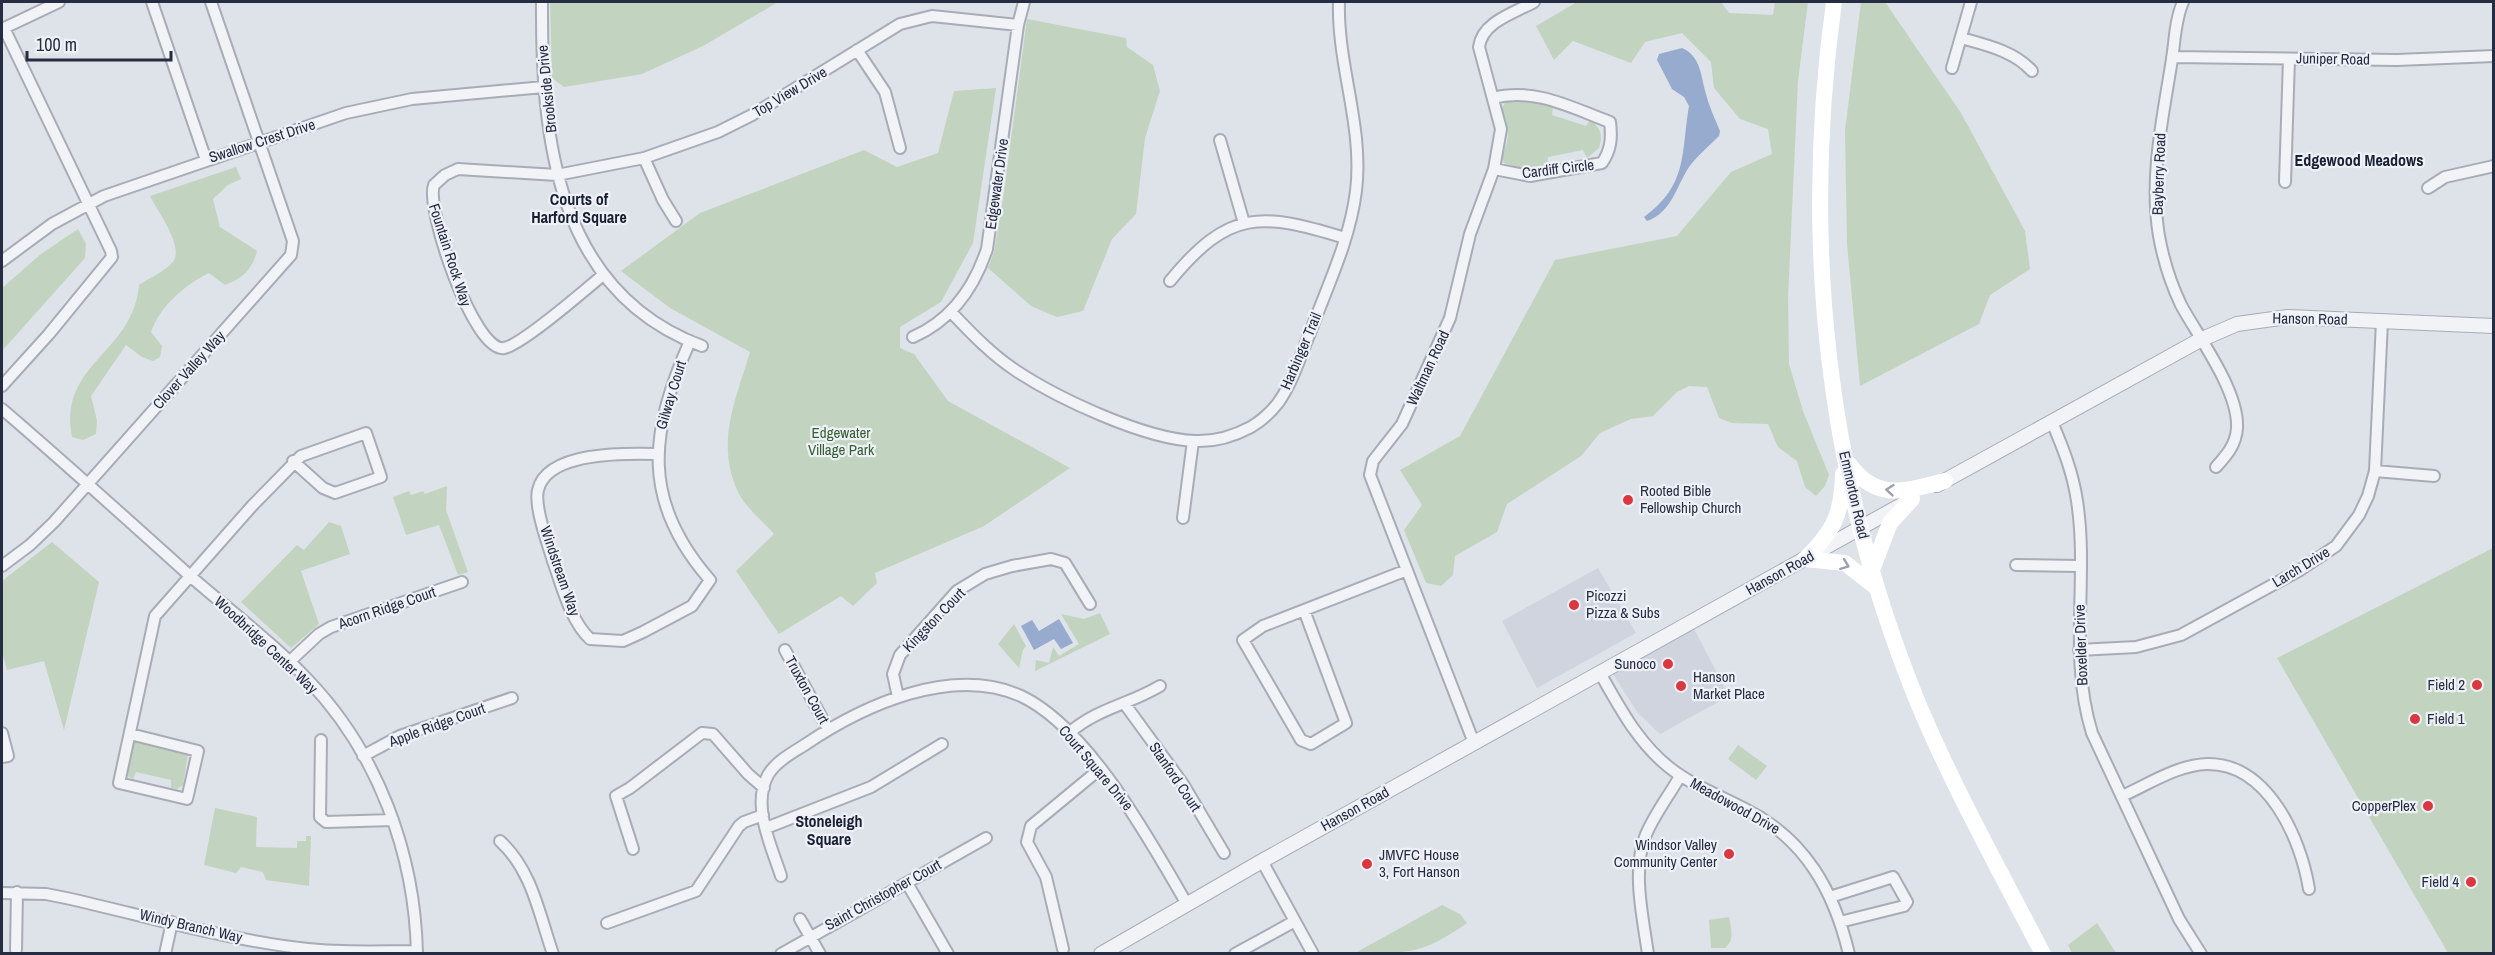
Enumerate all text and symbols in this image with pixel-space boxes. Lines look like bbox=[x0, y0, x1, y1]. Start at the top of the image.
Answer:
scale bar bbox=[27, 24, 171, 62]
text: 100 m bbox=[36, 32, 77, 57]
street label: Brookside Drive bbox=[531, 44, 562, 134]
street label: Juniper Road bbox=[2296, 47, 2370, 70]
street label: Top View Drive bbox=[749, 61, 831, 122]
street label: Swallow Crest Drive bbox=[206, 113, 318, 168]
street label: Bayberry Road bbox=[2147, 133, 2170, 215]
street label: Edgewater Drive bbox=[980, 137, 1013, 231]
district label: Edgewood Meadows bbox=[2294, 149, 2424, 171]
street label: Cardiff Circle bbox=[1521, 154, 1595, 183]
district label: Courts of Harford Square bbox=[531, 188, 627, 228]
street label: Fountain Rock Way bbox=[424, 201, 477, 310]
street label: Hanson Road bbox=[2272, 307, 2348, 330]
street label: Harbinger Trail bbox=[1275, 309, 1326, 393]
street label: Clover Valley Way bbox=[148, 325, 230, 414]
street label: Waltman Road bbox=[1401, 327, 1454, 409]
street label: Gilway Court bbox=[650, 357, 691, 432]
park label: Edgewater Village Park bbox=[808, 422, 875, 460]
street label: Emmorton Road bbox=[1834, 449, 1875, 541]
place label: Rooted Bible Fellowship Church bbox=[1640, 480, 1741, 518]
one-way arrow bbox=[1886, 484, 1895, 497]
marker: Rooted Bible Fellowship Church bbox=[1621, 493, 1635, 507]
street label: Windstream Way bbox=[535, 523, 586, 619]
street label: Larch Drive bbox=[2268, 541, 2334, 592]
street label: Hanson Road bbox=[1742, 545, 1818, 600]
one-way arrow bbox=[1839, 557, 1849, 570]
street label: Acorn Ridge Court bbox=[334, 581, 439, 634]
street label: Kingston Court bbox=[898, 582, 970, 656]
place label: Picozzi Pizza & Subs bbox=[1586, 585, 1660, 623]
street label: Woodbridge Center Way bbox=[210, 591, 323, 699]
marker: Picozzi Pizza & Subs bbox=[1567, 598, 1581, 612]
street label: Boxelder Drive bbox=[2069, 604, 2092, 686]
street label: Truxton Court bbox=[780, 652, 835, 728]
place label: Sunoco bbox=[1614, 653, 1656, 674]
marker: Sunoco bbox=[1661, 657, 1675, 671]
place label: Hanson Market Place bbox=[1693, 666, 1765, 704]
place label: Field 2 bbox=[2427, 674, 2465, 695]
marker: Field 2 bbox=[2470, 678, 2484, 692]
marker: Hanson Market Place bbox=[1674, 679, 1688, 693]
street label: Apple Ridge Court bbox=[385, 697, 489, 752]
place label: Field 1 bbox=[2427, 708, 2465, 729]
marker: Field 1 bbox=[2408, 712, 2422, 726]
street label: Court Square Drive bbox=[1054, 720, 1139, 815]
street label: Stanford Court bbox=[1144, 738, 1207, 816]
street label: Meadowood Drive bbox=[1687, 772, 1784, 839]
street label: Hanson Road bbox=[1317, 781, 1393, 836]
place label: CopperPlex bbox=[2352, 795, 2417, 816]
marker: CopperPlex bbox=[2421, 799, 2435, 813]
district label: Stoneleigh Square bbox=[795, 810, 863, 850]
place label: Windsor Valley Community Center bbox=[1614, 834, 1718, 872]
place label: JMVFC House 3, Fort Hanson bbox=[1379, 844, 1460, 882]
marker: Windsor Valley Community Center bbox=[1722, 847, 1736, 861]
street label: Saint Christopher Court bbox=[821, 854, 945, 935]
marker: JMVFC House 3, Fort Hanson bbox=[1360, 857, 1374, 871]
place label: Field 4 bbox=[2421, 871, 2459, 892]
marker: Field 4 bbox=[2464, 875, 2478, 889]
street label: Windy Branch Way bbox=[138, 903, 245, 948]

